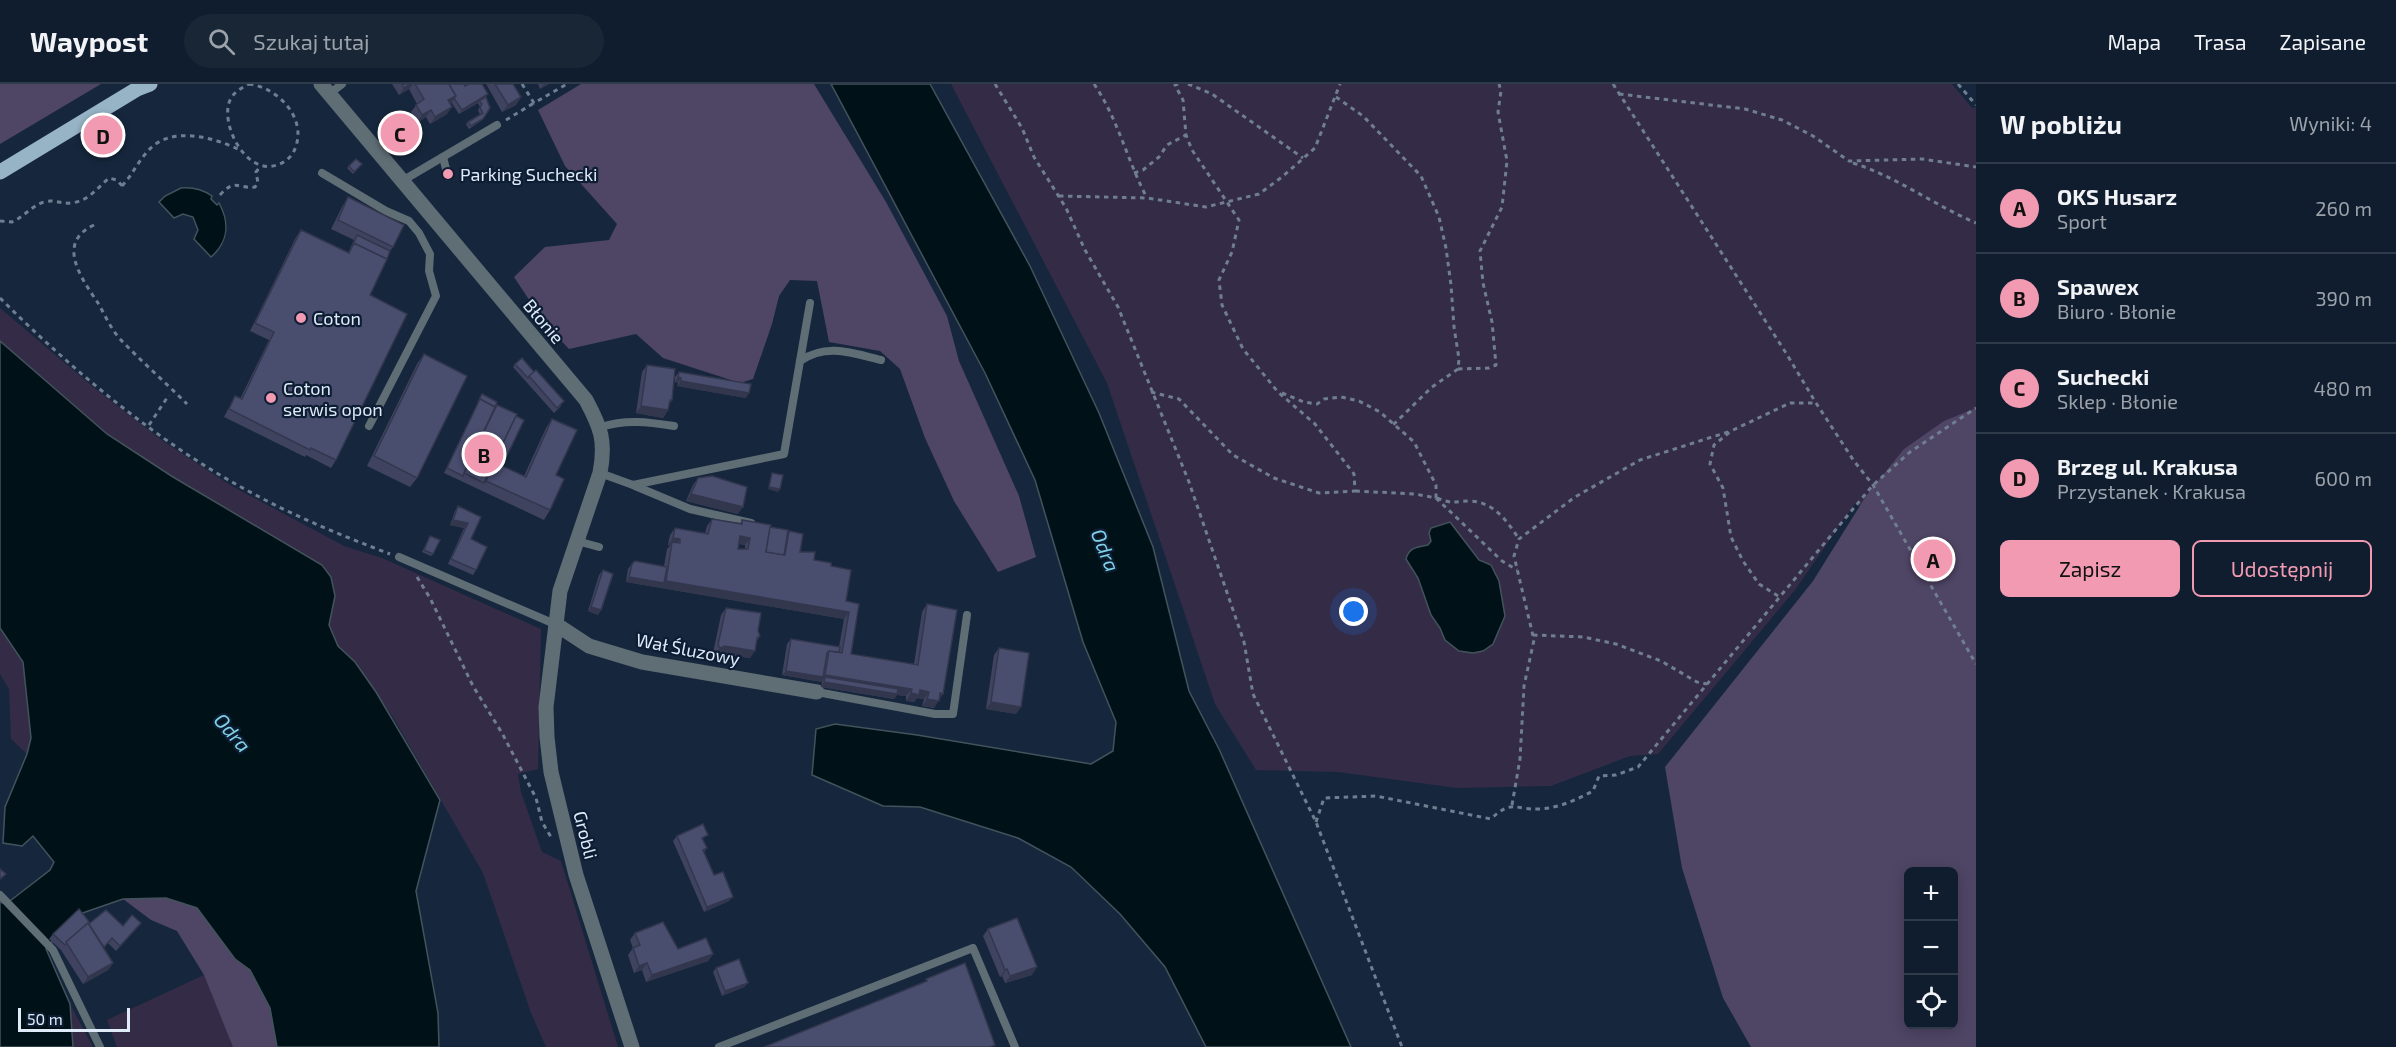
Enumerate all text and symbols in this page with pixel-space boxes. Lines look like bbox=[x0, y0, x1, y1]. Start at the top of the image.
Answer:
search box bbox=[184, 14, 604, 68]
text: Waypost bbox=[30, 24, 148, 58]
icon: search bbox=[205, 25, 238, 58]
text: Szukaj tutaj bbox=[253, 28, 370, 54]
text: Mapa bbox=[2107, 29, 2161, 54]
text: Trasa bbox=[2194, 29, 2247, 54]
text: Zapisane bbox=[2280, 29, 2366, 54]
text: W pobliżu bbox=[2000, 108, 2122, 139]
pin: C bbox=[380, 110, 420, 156]
text: Wyniki: 4 bbox=[2289, 111, 2372, 135]
pin: D bbox=[84, 112, 122, 158]
place label: Parking Suchecki bbox=[460, 163, 598, 185]
marker: Parking Suchecki bbox=[441, 167, 455, 181]
text: OKS Husarz bbox=[2057, 183, 2177, 209]
text: A bbox=[2013, 196, 2026, 220]
text: 260 m bbox=[2315, 196, 2372, 220]
text: Sport bbox=[2057, 209, 2107, 233]
text: Spawex bbox=[2057, 273, 2139, 299]
text: B bbox=[2013, 286, 2026, 310]
text: 390 m bbox=[2315, 286, 2372, 310]
street label: Błonie bbox=[519, 294, 569, 348]
text: Biuro · Błonie bbox=[2057, 299, 2176, 323]
place label: Coton bbox=[313, 307, 361, 329]
marker: Coton bbox=[294, 311, 308, 325]
text: Suchecki bbox=[2057, 363, 2149, 389]
text: C bbox=[2014, 376, 2025, 400]
text: 480 m bbox=[2314, 376, 2372, 400]
place label: Coton serwis opon bbox=[283, 377, 383, 420]
text: Sklep · Błonie bbox=[2057, 389, 2178, 413]
marker: Coton serwis opon bbox=[264, 391, 278, 405]
pin: B bbox=[464, 432, 504, 476]
text: Brzeg ul. Krakusa bbox=[2057, 453, 2238, 479]
text: D bbox=[2013, 466, 2026, 490]
text: 600 m bbox=[2314, 466, 2372, 490]
text: Przystanek · Krakusa bbox=[2057, 479, 2246, 503]
water label: Odra bbox=[1087, 525, 1125, 575]
pin: A bbox=[1914, 536, 1952, 582]
button: Zapisz bbox=[2000, 540, 2180, 597]
button: Udostępnij bbox=[2192, 540, 2372, 597]
your location bbox=[1339, 597, 1368, 626]
street label: Wał Śluzowy bbox=[634, 628, 742, 670]
water label: Odra bbox=[210, 708, 256, 756]
street label: Grobli bbox=[569, 809, 603, 861]
map controls bbox=[1904, 867, 1958, 1029]
button: + bbox=[1904, 867, 1958, 921]
button: − bbox=[1904, 921, 1958, 975]
button: locate bbox=[1904, 975, 1958, 1029]
scale bar bbox=[18, 1005, 130, 1032]
text: 50 m bbox=[27, 1009, 63, 1028]

